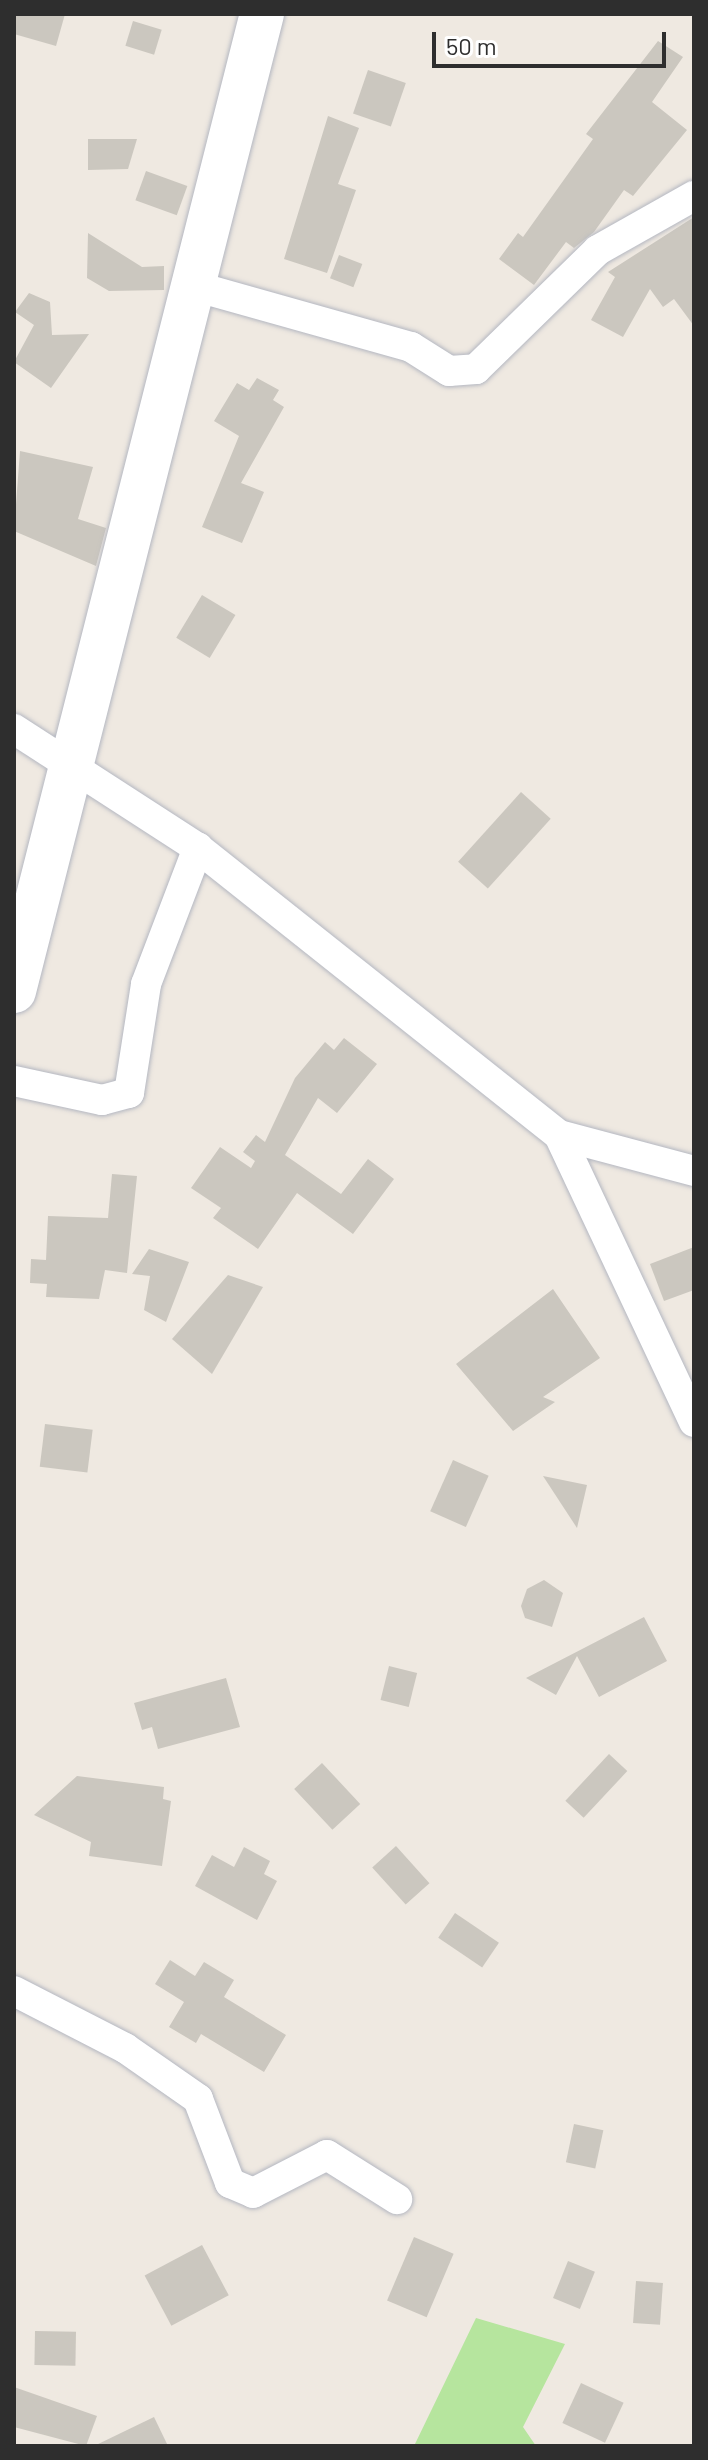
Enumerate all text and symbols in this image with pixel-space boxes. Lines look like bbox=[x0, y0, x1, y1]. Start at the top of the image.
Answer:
scale bar bbox=[436, 16, 670, 66]
text: 50 m bbox=[446, 31, 497, 60]

